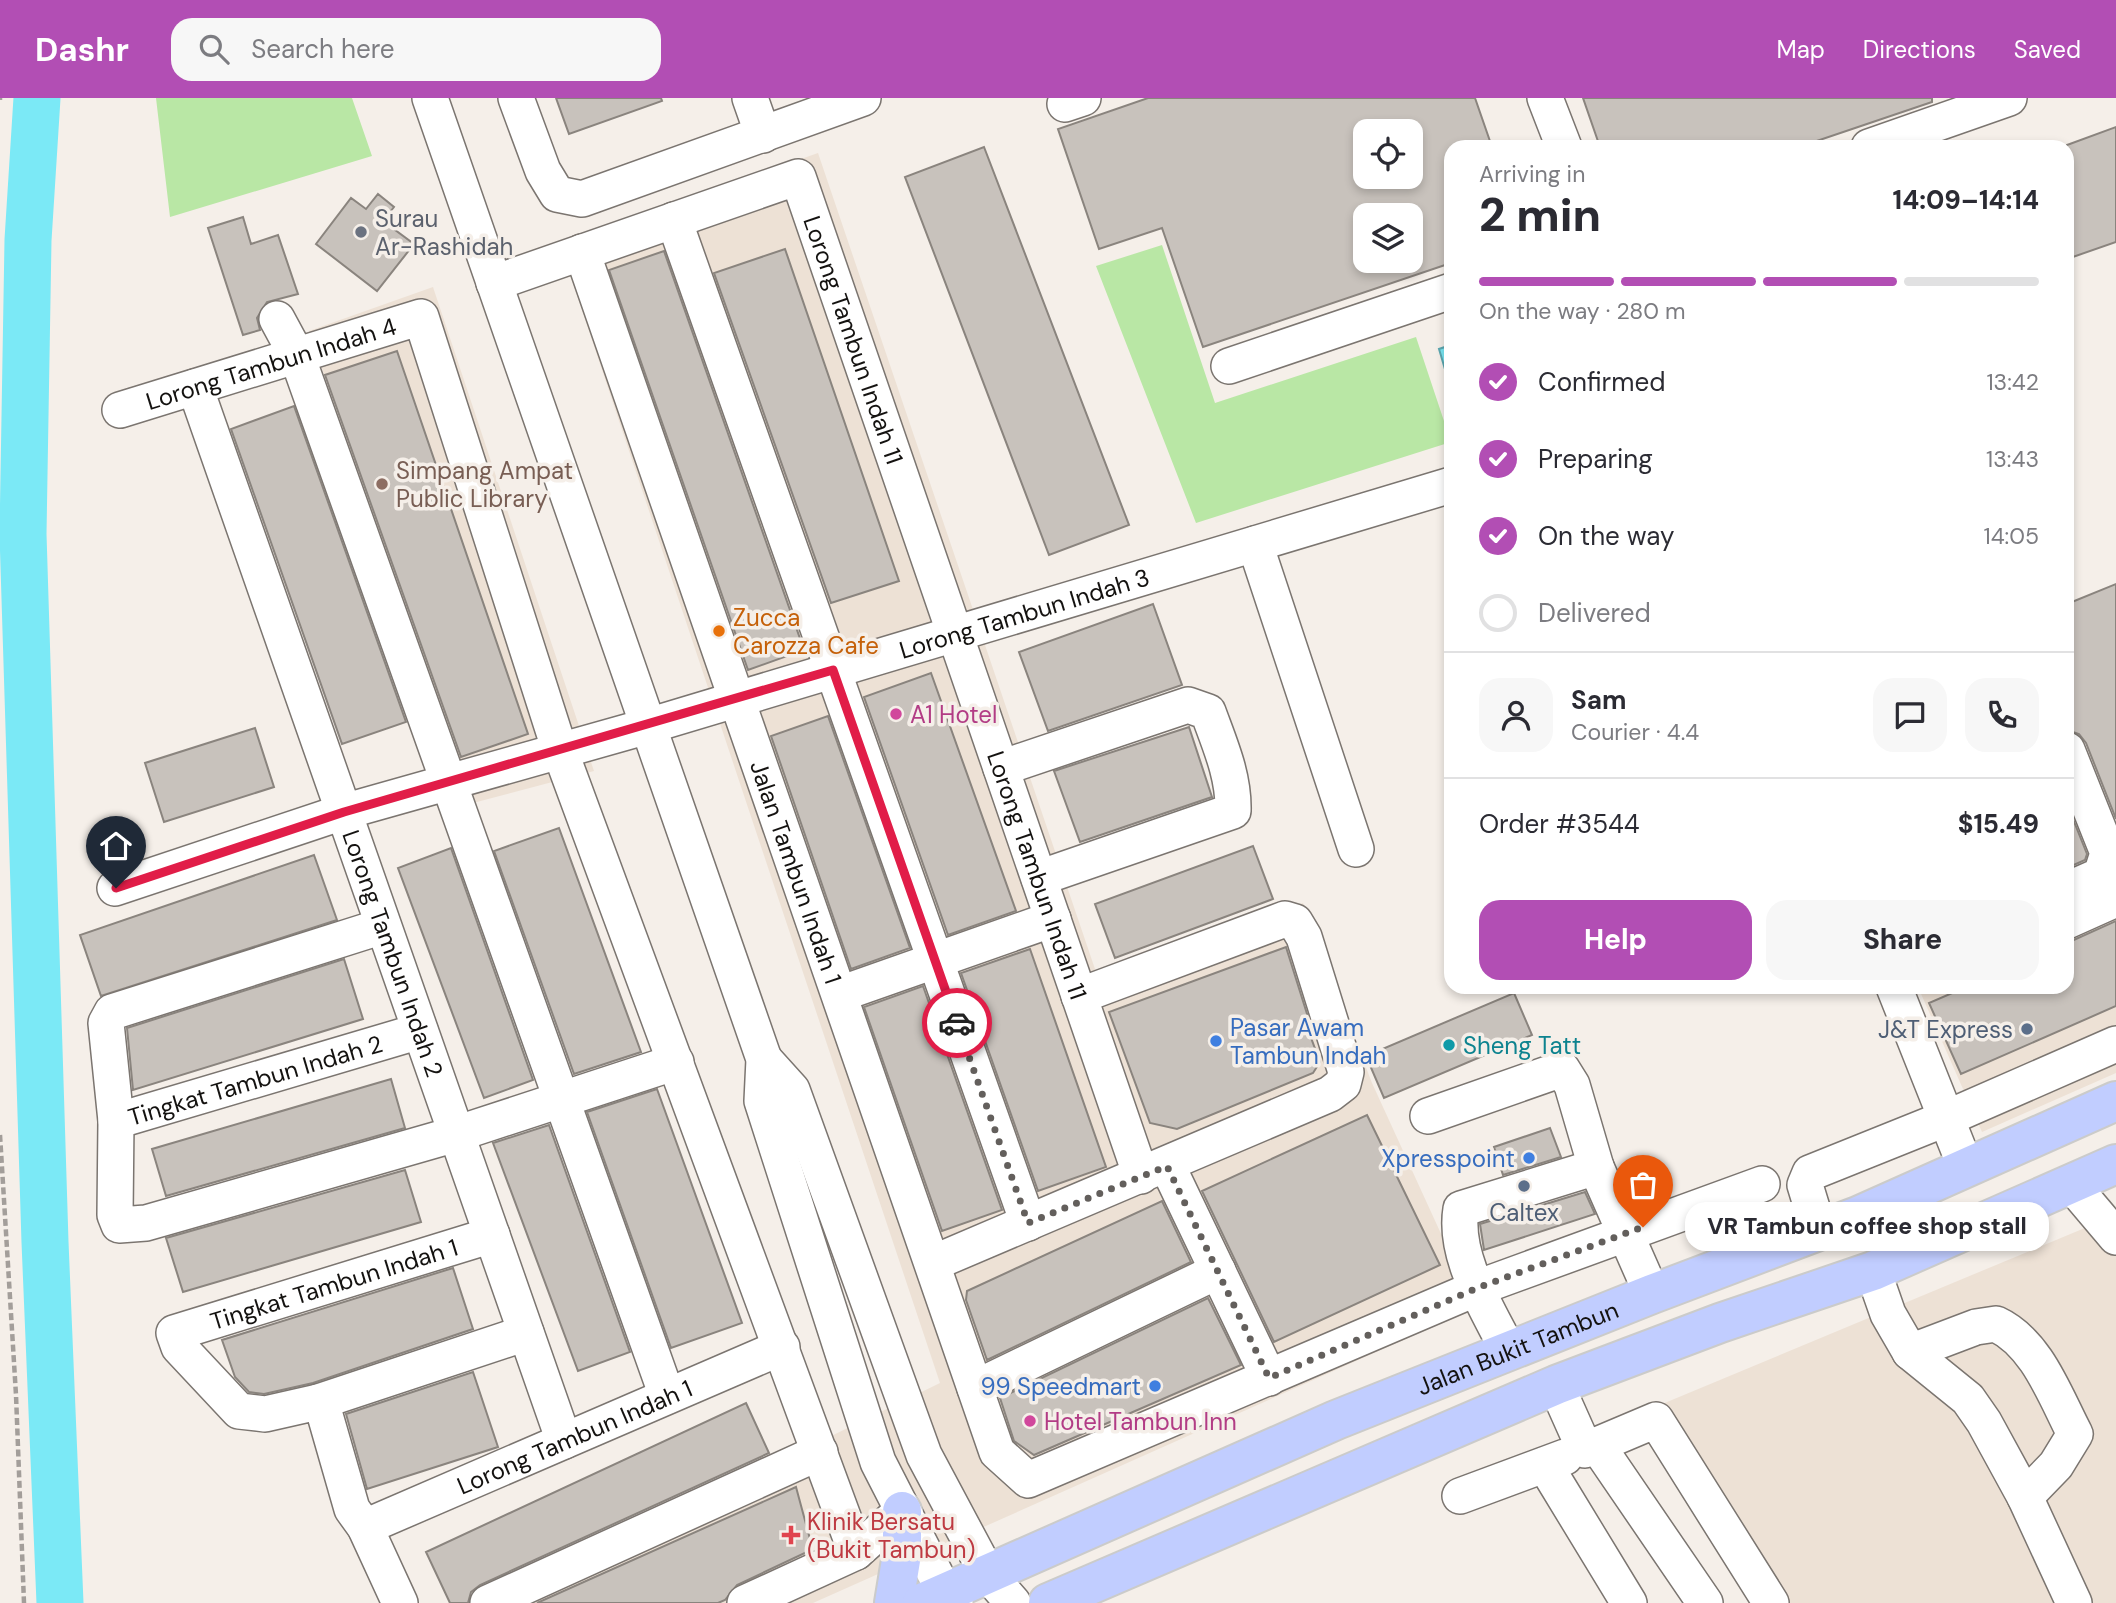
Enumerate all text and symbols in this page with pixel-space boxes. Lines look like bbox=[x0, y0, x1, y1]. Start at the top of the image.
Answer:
search box bbox=[171, 18, 661, 81]
text: Dashr bbox=[35, 28, 129, 71]
icon: search bbox=[195, 30, 233, 68]
text: Search here bbox=[251, 32, 395, 66]
text: Map bbox=[1777, 34, 1825, 65]
text: Directions bbox=[1863, 34, 1976, 65]
text: Saved bbox=[2014, 34, 2081, 65]
map controls bbox=[1353, 119, 1423, 273]
button: locate bbox=[1353, 119, 1423, 189]
text: Arriving in bbox=[1479, 159, 1585, 189]
text: 14:09–14:14 bbox=[1893, 183, 2039, 217]
text: 2 min bbox=[1479, 185, 1601, 245]
place label: Surau Ar-Rashidah bbox=[375, 203, 513, 262]
button: layers bbox=[1353, 203, 1423, 273]
street label: Lorong Tambun Indah 11 bbox=[797, 212, 911, 468]
marker: Surau Ar-Rashidah bbox=[353, 224, 369, 240]
text: On the way · 280 m bbox=[1479, 296, 1686, 326]
street label: Lorong Tambun Indah 4 bbox=[142, 310, 400, 417]
icon: check bbox=[1479, 363, 1517, 401]
text: Confirmed bbox=[1538, 365, 1665, 399]
text: 13:42 bbox=[1986, 367, 2039, 397]
icon: check bbox=[1479, 440, 1517, 478]
text: Preparing bbox=[1538, 442, 1653, 476]
text: 13:43 bbox=[1986, 444, 2039, 474]
place label: Simpang Ampat Public Library bbox=[396, 455, 573, 514]
marker: Simpang Ampat Public Library bbox=[374, 476, 390, 492]
icon: check bbox=[1479, 517, 1517, 555]
text: On the way bbox=[1538, 519, 1674, 553]
text: 14:05 bbox=[1983, 521, 2039, 551]
street label: Lorong Tambun Indah 3 bbox=[895, 561, 1153, 665]
text: Delivered bbox=[1538, 596, 1651, 630]
place label: Zucca Carozza Cafe bbox=[733, 602, 879, 661]
marker: Zucca Carozza Cafe bbox=[711, 623, 727, 639]
button: person bbox=[1479, 678, 1553, 752]
button: chat bbox=[1873, 678, 1947, 752]
button: phone bbox=[1965, 678, 2039, 752]
text: Sam bbox=[1571, 683, 1626, 717]
place label: A1 Hotel bbox=[910, 699, 997, 730]
marker: A1 Hotel bbox=[888, 706, 904, 722]
text: Courier · 4.4 bbox=[1571, 717, 1699, 747]
street label: Lorong Tambun Indah 11 bbox=[981, 747, 1095, 1003]
street label: Jalan Tambun Indah 1 bbox=[744, 756, 849, 988]
text: Order #3544 bbox=[1479, 807, 1640, 841]
text: $15.49 bbox=[1958, 807, 2039, 841]
pin bbox=[86, 816, 146, 888]
street label: Lorong Tambun Indah 2 bbox=[336, 826, 451, 1081]
icon: home bbox=[97, 827, 135, 865]
button: Help bbox=[1479, 900, 1752, 980]
button: Share bbox=[1766, 900, 2039, 980]
courier bbox=[922, 988, 992, 1058]
icon: car bbox=[938, 1004, 976, 1042]
place label: Pasar Awam Tambun Indah bbox=[1230, 1012, 1386, 1071]
place label: J&T Express bbox=[1878, 1014, 2013, 1045]
marker: J&T Express bbox=[2019, 1021, 2035, 1037]
street label: Tingkat Tambun Indah 2 bbox=[124, 1028, 386, 1132]
place label: Sheng Tatt bbox=[1463, 1030, 1581, 1061]
marker: Pasar Awam Tambun Indah bbox=[1208, 1033, 1224, 1049]
marker: Sheng Tatt bbox=[1441, 1037, 1457, 1053]
place label: Xpresspoint bbox=[1381, 1143, 1515, 1174]
marker: Xpresspoint bbox=[1521, 1150, 1537, 1166]
pin bbox=[1613, 1155, 1673, 1227]
icon: bag bbox=[1624, 1166, 1662, 1204]
marker: Caltex bbox=[1516, 1178, 1532, 1194]
place label: Caltex bbox=[1489, 1197, 1559, 1228]
callout: VR Tambun coffee shop stall bbox=[1685, 1202, 2049, 1252]
text: VR Tambun coffee shop stall bbox=[1707, 1211, 2027, 1241]
street label: Tingkat Tambun Indah 1 bbox=[206, 1231, 461, 1336]
street label: Jalan Bukit Tambun bbox=[1412, 1294, 1623, 1402]
place label: 99 Speedmart bbox=[980, 1371, 1141, 1402]
street label: Lorong Tambun Indah 1 bbox=[452, 1372, 697, 1501]
marker: 99 Speedmart bbox=[1147, 1378, 1163, 1394]
place label: Hotel Tambun Inn bbox=[1044, 1406, 1237, 1437]
marker: Hotel Tambun Inn bbox=[1022, 1413, 1038, 1429]
place label: Klinik Bersatu (Bukit Tambun) bbox=[807, 1506, 975, 1565]
marker: Klinik Bersatu (Bukit Tambun) bbox=[781, 1525, 801, 1545]

